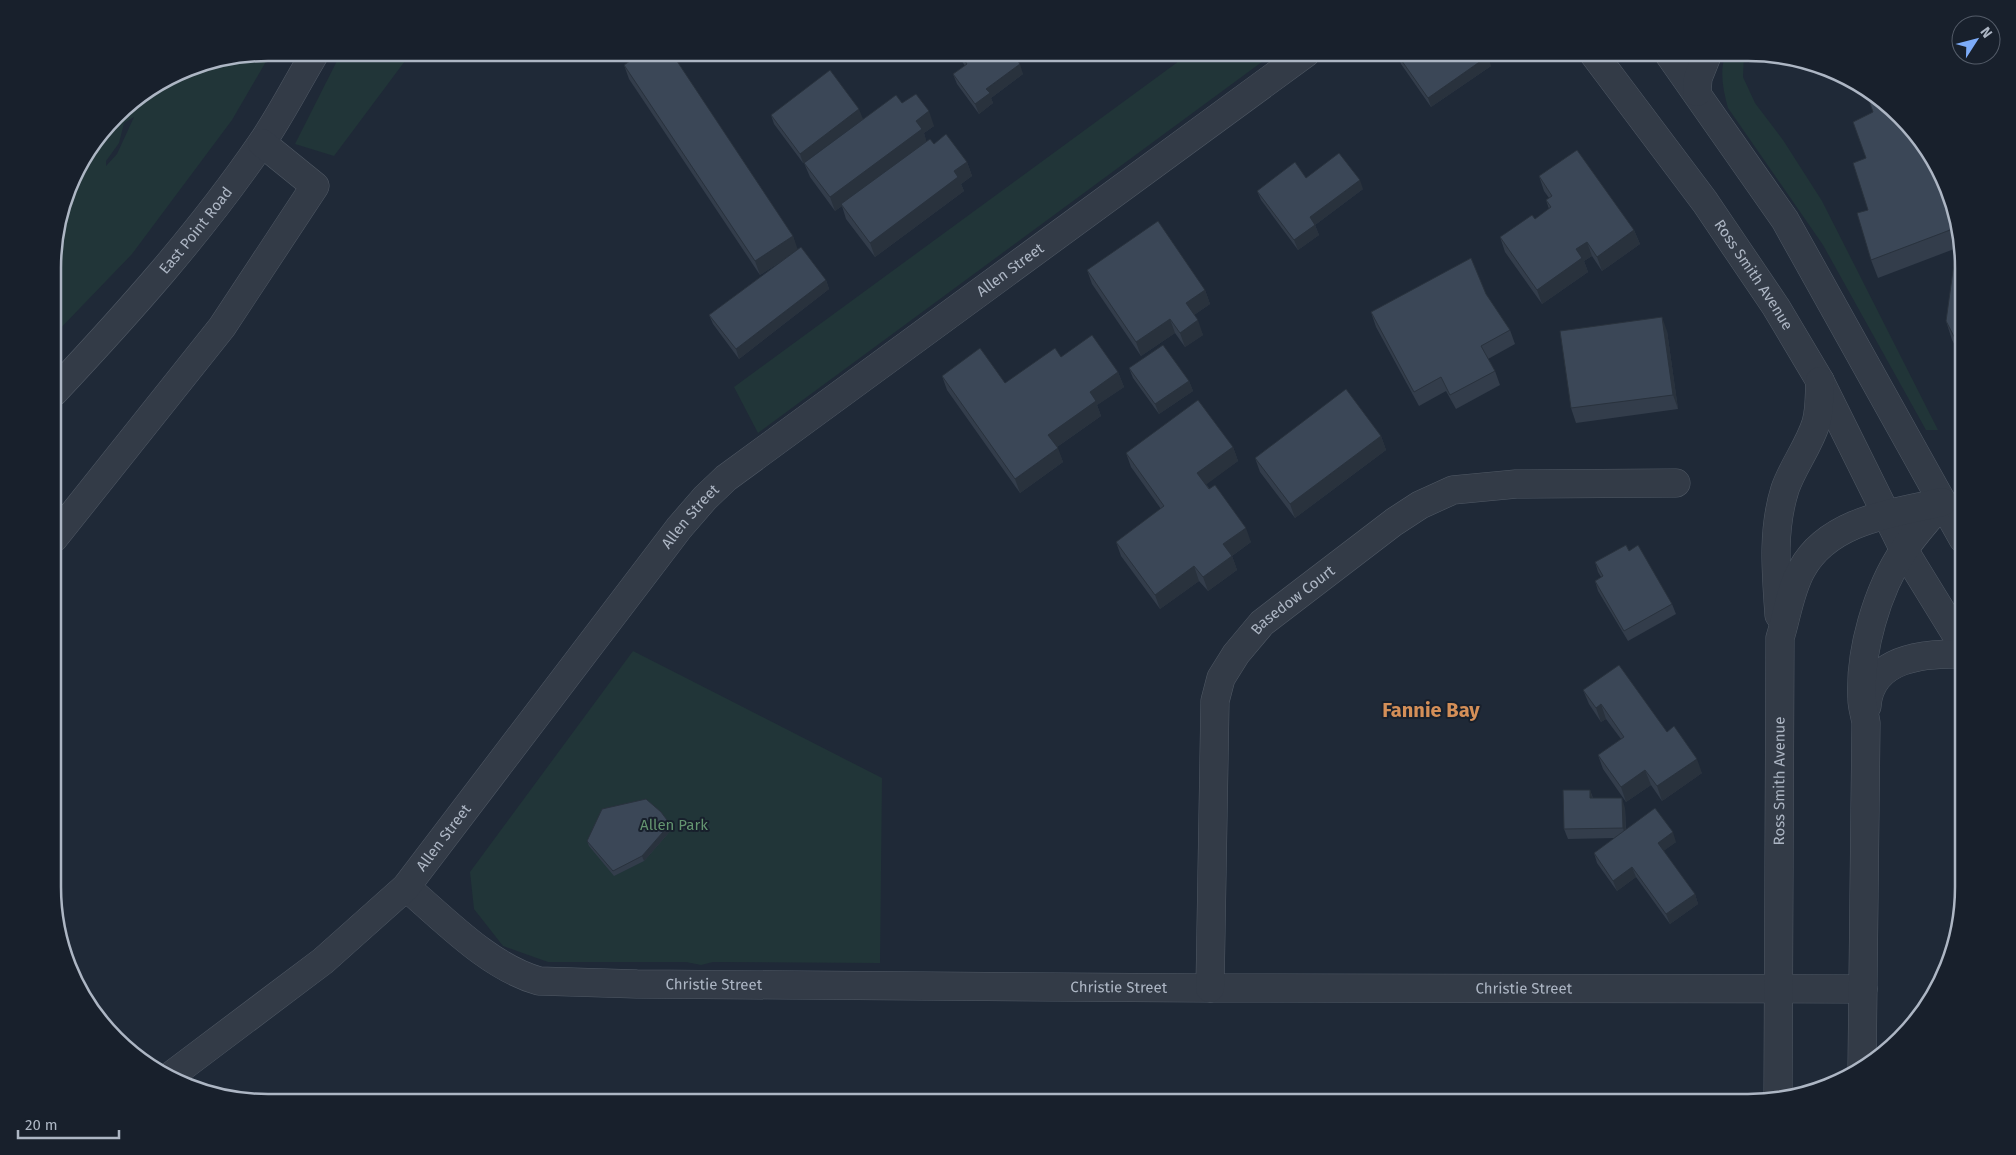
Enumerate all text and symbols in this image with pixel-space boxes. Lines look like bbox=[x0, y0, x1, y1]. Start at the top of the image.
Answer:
north arrow bbox=[1951, 15, 2001, 65]
text: N bbox=[1977, 24, 1996, 41]
street label: East Point Road bbox=[155, 183, 236, 278]
street label: Ross Smith Avenue bbox=[1711, 216, 1797, 333]
street label: Allen Street bbox=[973, 239, 1048, 300]
street label: Allen Street bbox=[658, 480, 723, 552]
street label: Basedow Court bbox=[1247, 561, 1339, 638]
district label: Fannie Bay bbox=[1382, 698, 1480, 722]
street label: Ross Smith Avenue bbox=[1770, 717, 1789, 845]
street label: Allen Street bbox=[412, 800, 475, 875]
park label: Allen Park bbox=[640, 816, 708, 834]
street label: Christie Street bbox=[665, 975, 763, 994]
street label: Christie Street bbox=[1070, 978, 1168, 997]
street label: Christie Street bbox=[1475, 979, 1573, 998]
scale bar bbox=[18, 1108, 119, 1140]
text: 20 m bbox=[25, 1116, 58, 1134]

